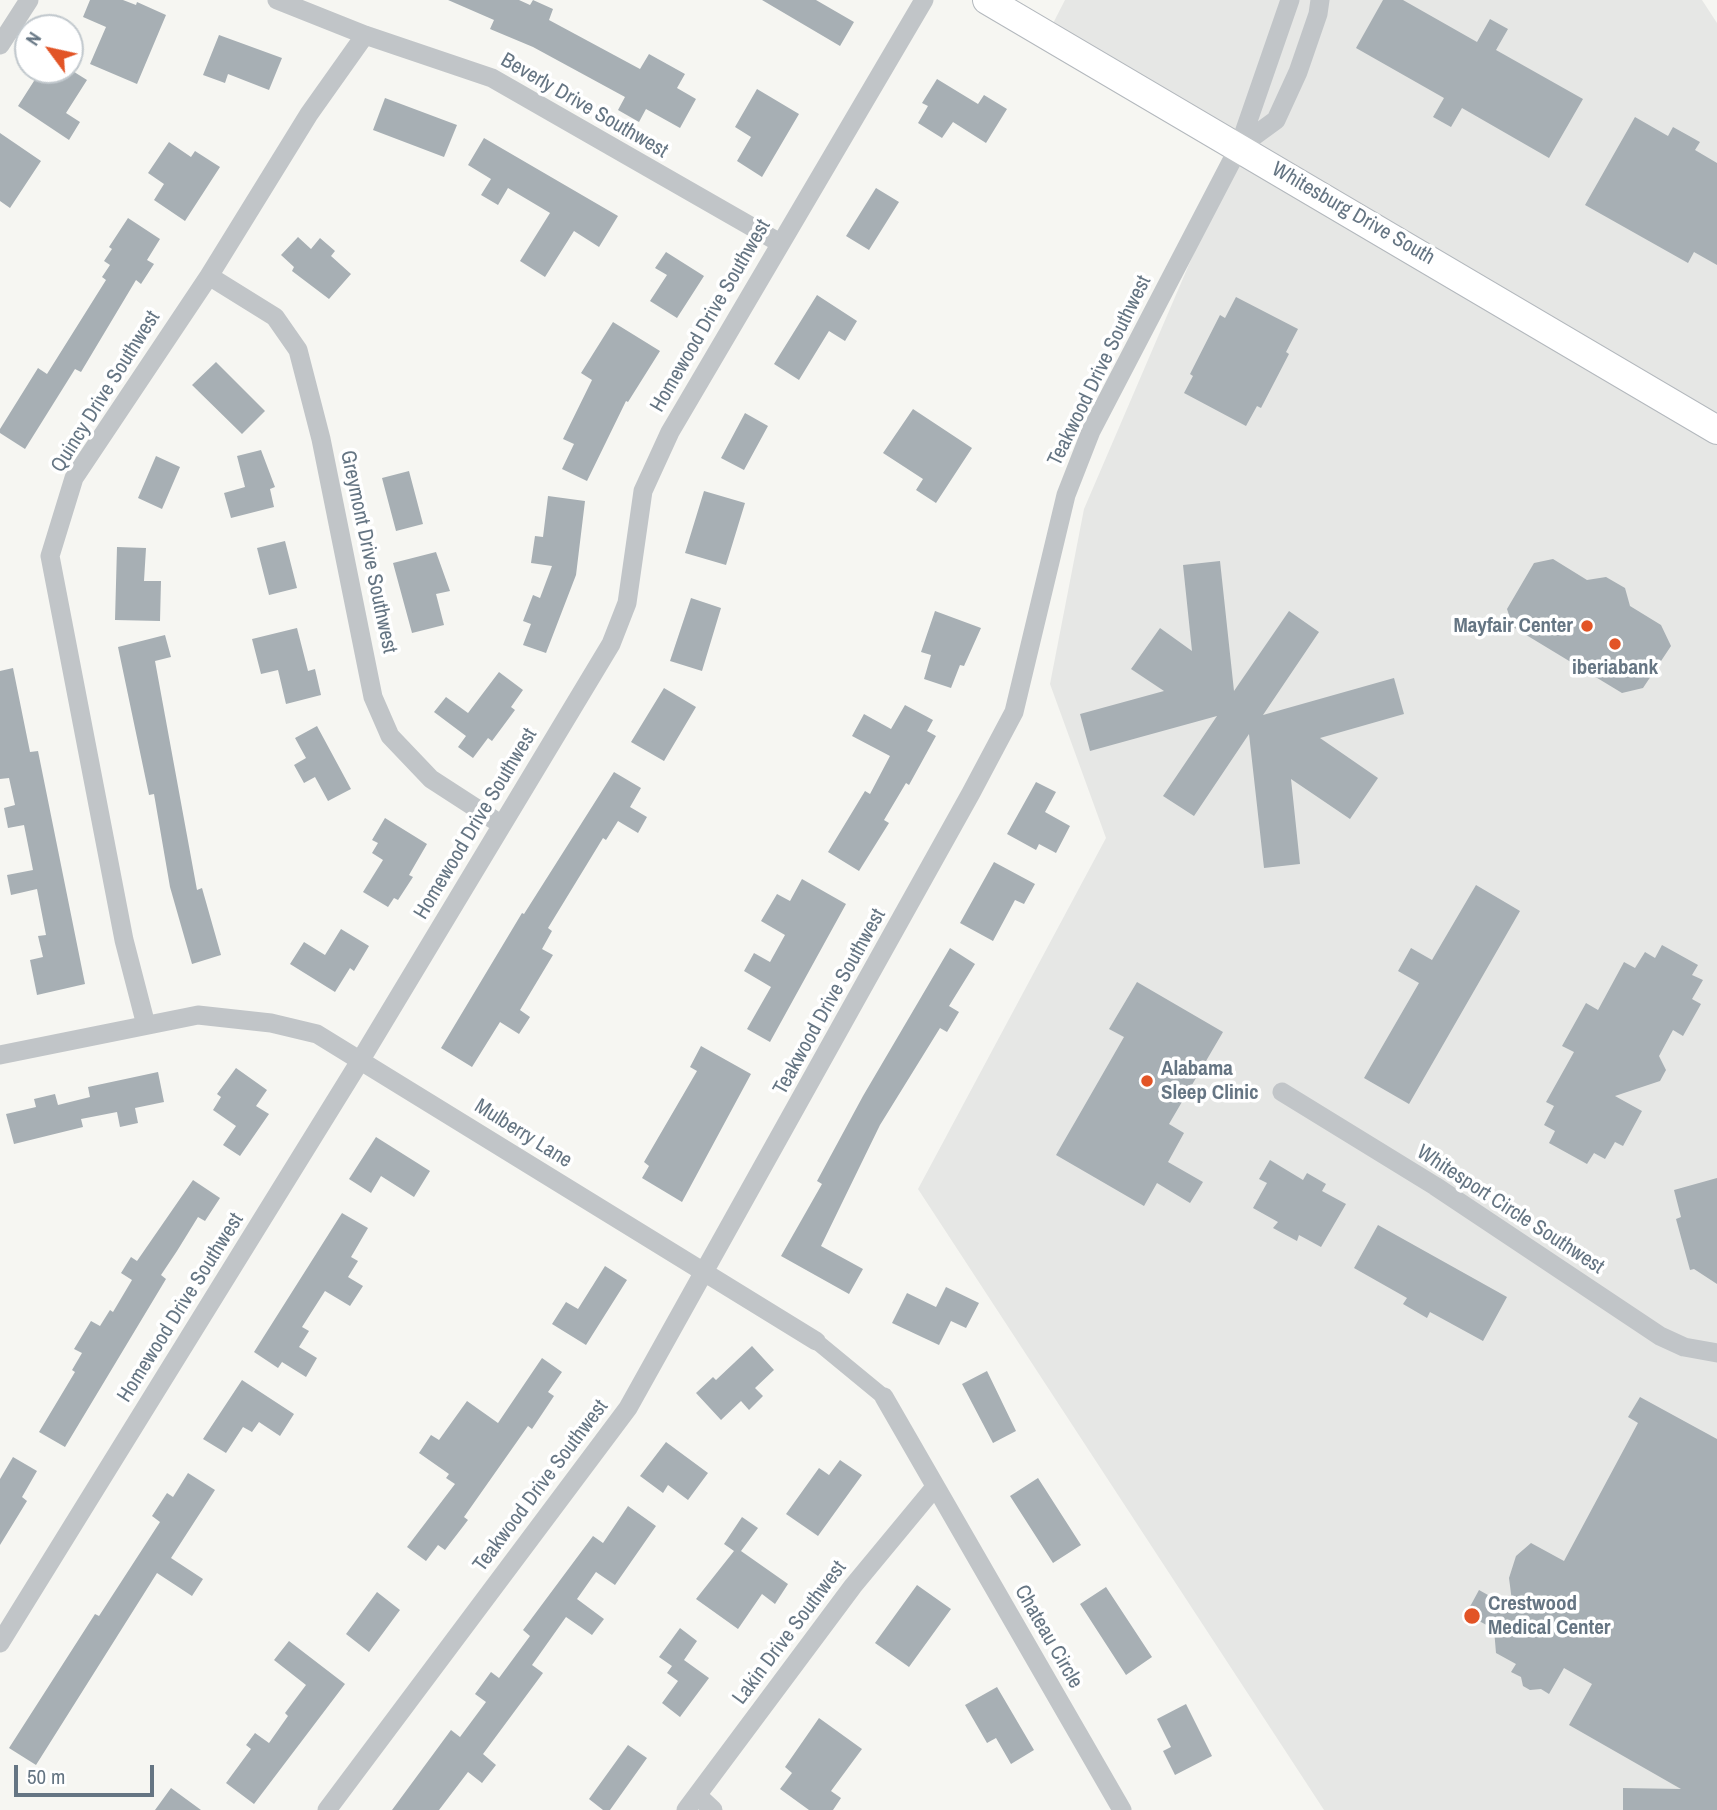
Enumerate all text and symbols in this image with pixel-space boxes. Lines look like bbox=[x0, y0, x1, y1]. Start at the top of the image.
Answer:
north arrow bbox=[14, 14, 84, 84]
text: N bbox=[19, 27, 47, 50]
street label: Beverly Drive Southwest bbox=[496, 48, 672, 164]
street label: Whitesburg Drive South bbox=[1267, 157, 1439, 271]
street label: Homewood Drive Southwest bbox=[646, 215, 776, 417]
street label: Teakwood Drive Southwest bbox=[1043, 272, 1157, 470]
street label: Quincy Drive Southwest bbox=[46, 307, 166, 477]
street label: Greymont Drive Southwest bbox=[334, 448, 402, 656]
place label: Mayfair Center bbox=[1453, 613, 1573, 639]
marker: Mayfair Center bbox=[1579, 618, 1595, 634]
marker: iberiabank bbox=[1607, 636, 1623, 652]
place label: iberiabank bbox=[1572, 655, 1658, 681]
street label: Homewood Drive Southwest bbox=[409, 724, 543, 924]
street label: Teakwood Drive Southwest bbox=[768, 905, 892, 1099]
place label: Alabama Sleep Clinic bbox=[1161, 1056, 1259, 1106]
marker: Alabama Sleep Clinic bbox=[1139, 1073, 1155, 1089]
street label: Mulberry Lane bbox=[470, 1094, 576, 1174]
street label: Whitesport Circle Southwest bbox=[1412, 1140, 1608, 1280]
street label: Homewood Drive Southwest bbox=[112, 1209, 250, 1407]
street label: Teakwood Drive Southwest bbox=[468, 1395, 614, 1577]
street label: Lakin Drive Southwest bbox=[728, 1556, 852, 1710]
street label: Chateau Circle bbox=[1008, 1581, 1088, 1693]
place label: Crestwood Medical Center bbox=[1488, 1591, 1610, 1641]
marker: Crestwood Medical Center bbox=[1462, 1606, 1482, 1626]
scale bar bbox=[18, 1750, 158, 1794]
text: 50 m bbox=[27, 1762, 65, 1791]

